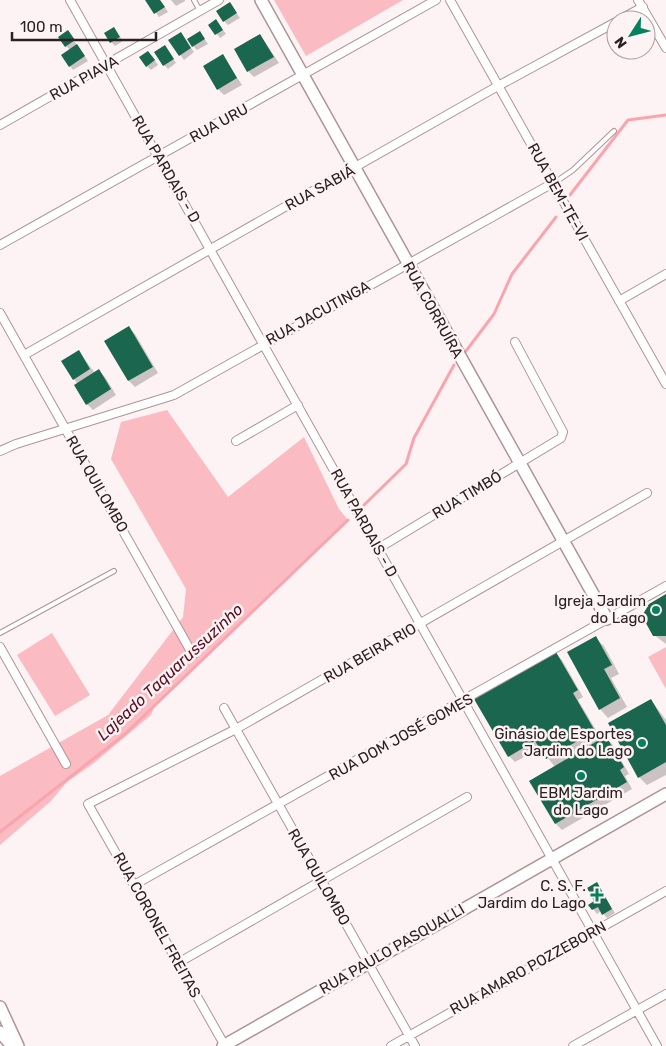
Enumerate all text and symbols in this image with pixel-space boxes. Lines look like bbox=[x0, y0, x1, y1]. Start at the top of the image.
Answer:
scale bar bbox=[12, 10, 156, 42]
north arrow bbox=[606, 10, 656, 60]
text: 100 m bbox=[20, 18, 62, 36]
text: N bbox=[611, 33, 631, 51]
street label: RUA PIAVA bbox=[47, 52, 121, 104]
street label: RUA URU bbox=[187, 100, 251, 146]
street label: RUA PARDAIS - D bbox=[128, 112, 204, 226]
street label: RUA BEM-TE-VI bbox=[524, 140, 592, 244]
street label: RUA SABIÁ bbox=[282, 161, 358, 215]
street label: RUA CORRUÍRA bbox=[399, 259, 467, 361]
street label: RUA JACUTINGA bbox=[263, 277, 373, 349]
street label: RUA QUILOMBO bbox=[62, 432, 132, 536]
street label: RUA PARDAIS - D bbox=[327, 466, 401, 580]
street label: RUA TIMBÓ bbox=[429, 467, 505, 523]
place label: Igreja Jardim do Lago bbox=[554, 592, 646, 627]
water label: Lajeado Taquarussuzinho bbox=[93, 600, 247, 744]
marker: Igreja Jardim do Lago bbox=[650, 604, 662, 616]
street label: RUA BEIRA RIO bbox=[321, 619, 419, 687]
street label: RUA DOM JOSÉ GOMES bbox=[326, 690, 476, 784]
place label: Ginásio de Esportes Jardim do Lago bbox=[494, 725, 632, 760]
marker: Ginásio de Esportes Jardim do Lago bbox=[636, 737, 648, 749]
marker: EBM Jardim do Lago bbox=[575, 770, 587, 782]
place label: EBM Jardim do Lago bbox=[539, 784, 623, 819]
street label: RUA QUILOMBO bbox=[284, 825, 354, 929]
street label: RUA CORONEL FREITAS bbox=[110, 849, 204, 1001]
place label: C. S. F. Jardim do Lago bbox=[478, 877, 586, 912]
marker: C. S. F. Jardim do Lago bbox=[590, 888, 604, 902]
street label: RUA PAULO PASQUALLI bbox=[316, 900, 468, 998]
street label: RUA AMARO POZZEBORN bbox=[447, 917, 609, 1019]

